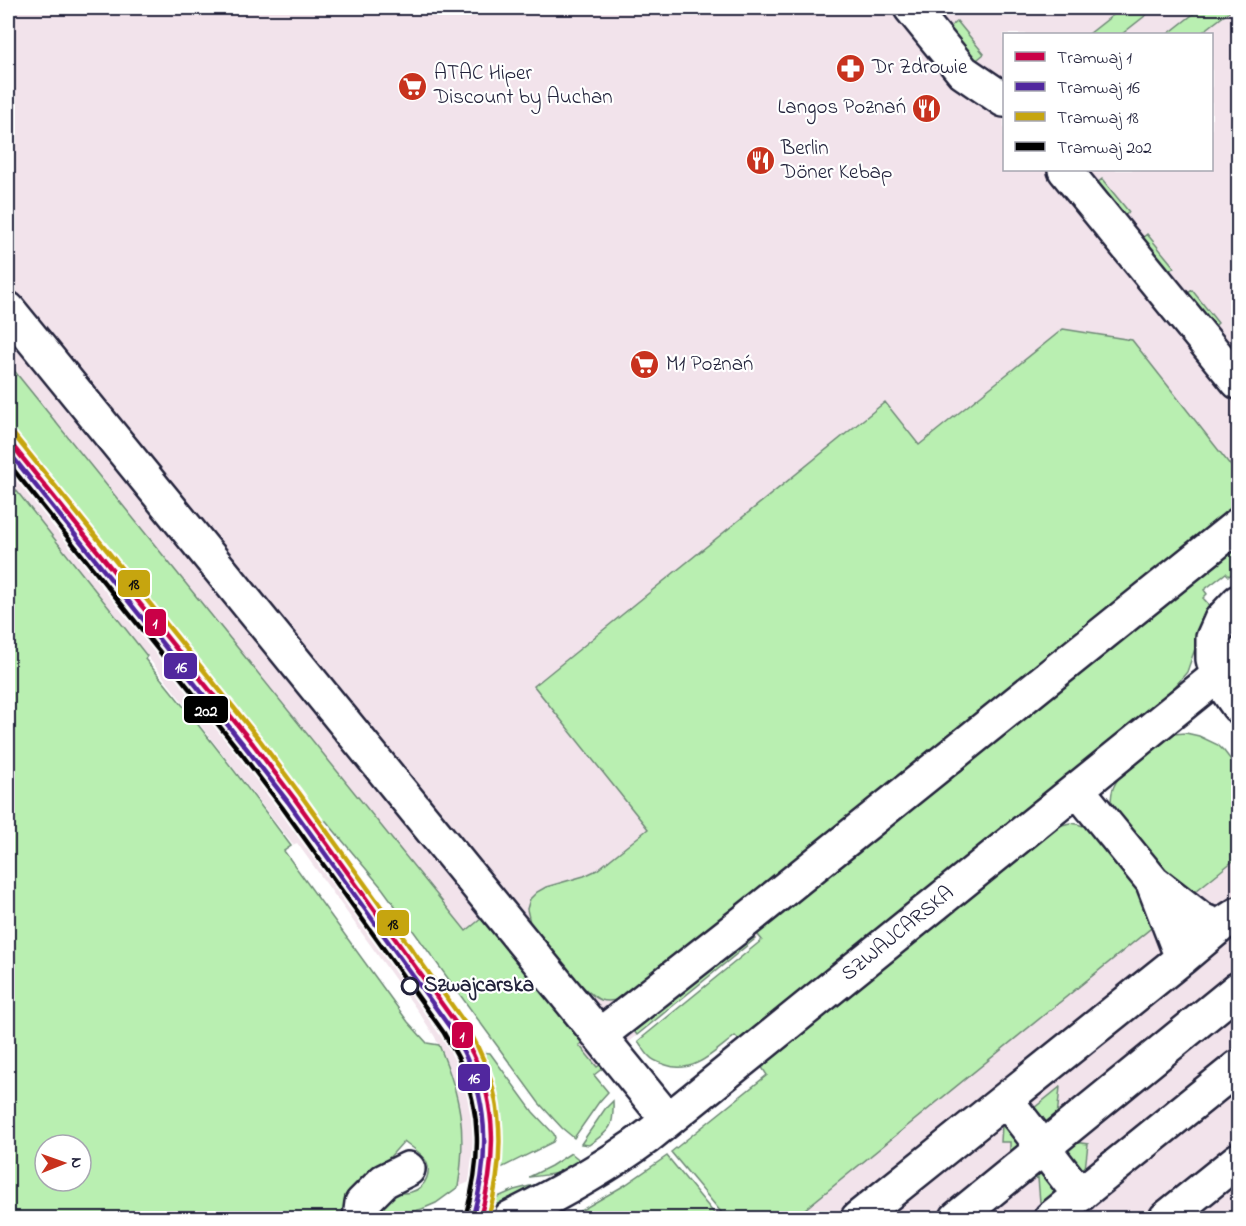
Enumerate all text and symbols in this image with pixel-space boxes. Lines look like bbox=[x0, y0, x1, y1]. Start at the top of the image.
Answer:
legend bbox=[1003, 33, 1213, 171]
text: Tramwaj 1 bbox=[1057, 46, 1132, 72]
pharmacy icon: Dr Zdrowie bbox=[835, 52, 867, 84]
place label: Dr Zdrowie bbox=[871, 53, 968, 83]
place label: ATAC Hiper Discount by Auchan bbox=[433, 59, 613, 115]
supermarket icon: ATAC Hiper Discount by Auchan bbox=[397, 70, 429, 102]
text: Tramwaj 16 bbox=[1057, 76, 1140, 102]
restaurant icon: Langos Poznań bbox=[911, 92, 943, 124]
place label: Langos Poznań bbox=[778, 93, 906, 125]
text: Tramwaj 18 bbox=[1057, 106, 1139, 132]
place label: Berlin Döner Kebap bbox=[780, 134, 892, 188]
text: Tramwaj 202 bbox=[1057, 136, 1152, 162]
restaurant icon: Berlin Döner Kebap bbox=[744, 145, 776, 177]
supermarket icon: M1 Poznań bbox=[629, 349, 661, 381]
place label: M1 Poznań bbox=[666, 350, 753, 380]
line badge: 18 bbox=[117, 569, 151, 598]
text: 18 bbox=[128, 573, 140, 597]
line badge: 1 bbox=[144, 608, 167, 637]
text: 1 bbox=[152, 612, 158, 636]
line badge: 16 bbox=[163, 652, 198, 680]
text: 16 bbox=[175, 656, 188, 680]
line badge: 202 bbox=[183, 695, 229, 724]
text: 202 bbox=[194, 700, 217, 724]
street label: SZWAJCARSKA bbox=[835, 879, 961, 989]
line badge: 18 bbox=[376, 909, 410, 937]
text: 18 bbox=[387, 913, 399, 937]
place label: Szwajcarska bbox=[424, 971, 534, 1001]
marker: Szwajcarska bbox=[401, 977, 419, 995]
line badge: 1 bbox=[451, 1021, 474, 1049]
text: 1 bbox=[459, 1025, 465, 1049]
line badge: 16 bbox=[457, 1063, 491, 1092]
text: 16 bbox=[468, 1067, 481, 1091]
north arrow bbox=[33, 1133, 93, 1193]
text: N bbox=[64, 1157, 88, 1169]

